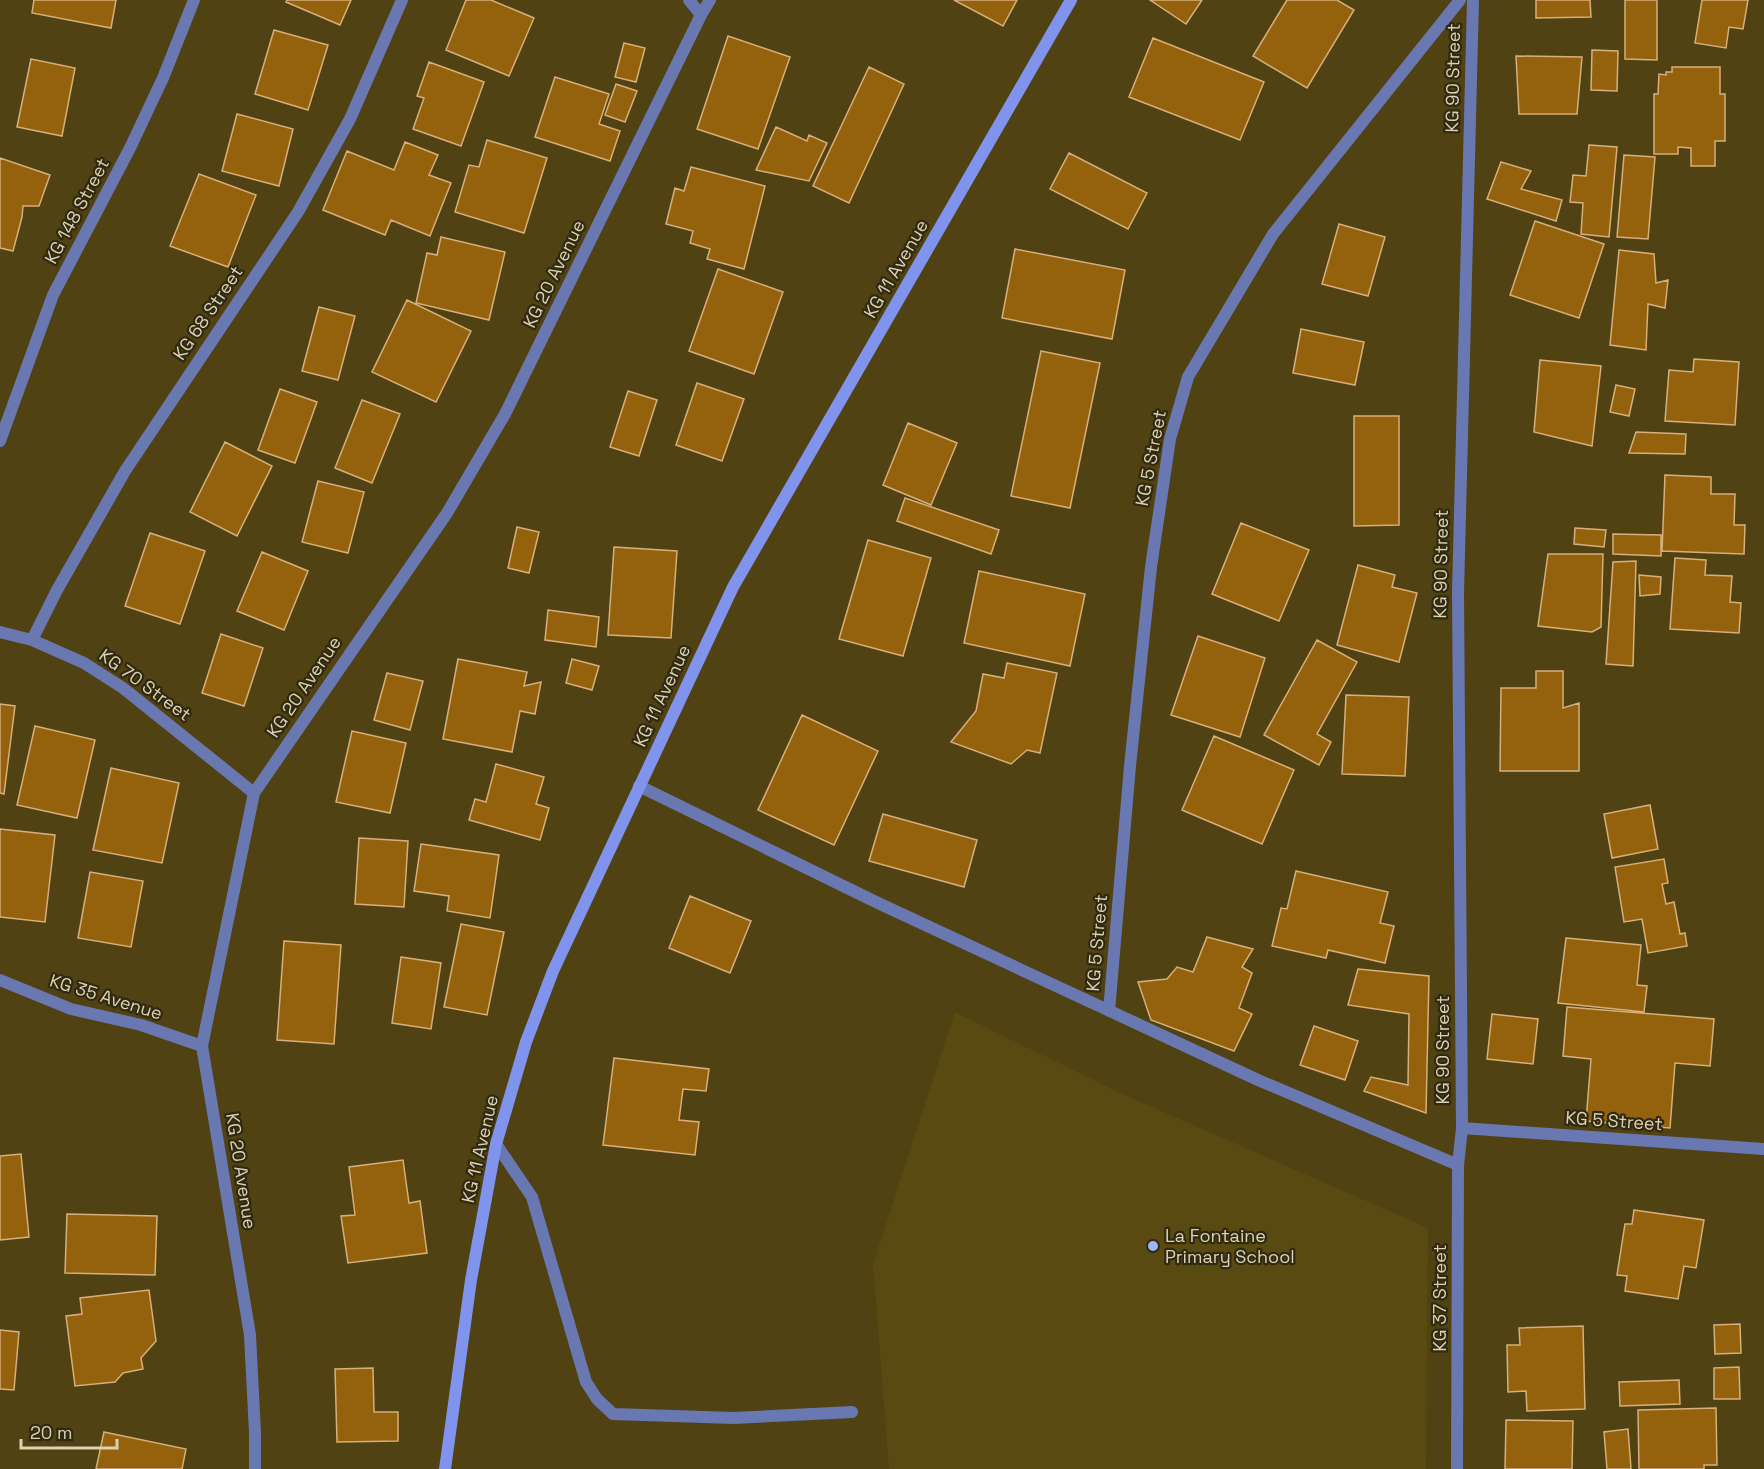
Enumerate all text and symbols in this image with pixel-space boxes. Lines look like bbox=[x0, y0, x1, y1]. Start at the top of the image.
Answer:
street label: KG 90 Street bbox=[1440, 23, 1465, 133]
street label: KG 148 Street bbox=[39, 154, 114, 268]
street label: KG 11 Avenue bbox=[858, 215, 933, 322]
street label: KG 20 Avenue bbox=[518, 216, 590, 332]
street label: KG 68 Street bbox=[168, 261, 248, 364]
street label: KG 5 Street bbox=[1130, 408, 1171, 508]
street label: KG 90 Street bbox=[1428, 509, 1453, 619]
street label: KG 20 Avenue bbox=[261, 632, 346, 742]
street label: KG 11 Avenue bbox=[628, 641, 695, 750]
street label: KG 70 Street bbox=[95, 644, 196, 726]
street label: KG 5 Street bbox=[1081, 893, 1112, 992]
street label: KG 35 Avenue bbox=[47, 968, 165, 1025]
street label: KG 90 Street bbox=[1431, 995, 1454, 1105]
street label: KG 11 Avenue bbox=[456, 1093, 503, 1205]
street label: KG 5 Street bbox=[1565, 1106, 1663, 1135]
street label: KG 20 Avenue bbox=[221, 1111, 262, 1231]
place label: La Fontaine Primary School bbox=[1165, 1224, 1295, 1268]
marker: La Fontaine Primary School bbox=[1146, 1239, 1160, 1253]
street label: KG 37 Street bbox=[1428, 1244, 1451, 1352]
scale bar bbox=[21, 1412, 117, 1450]
text: 20 m bbox=[30, 1421, 73, 1444]

